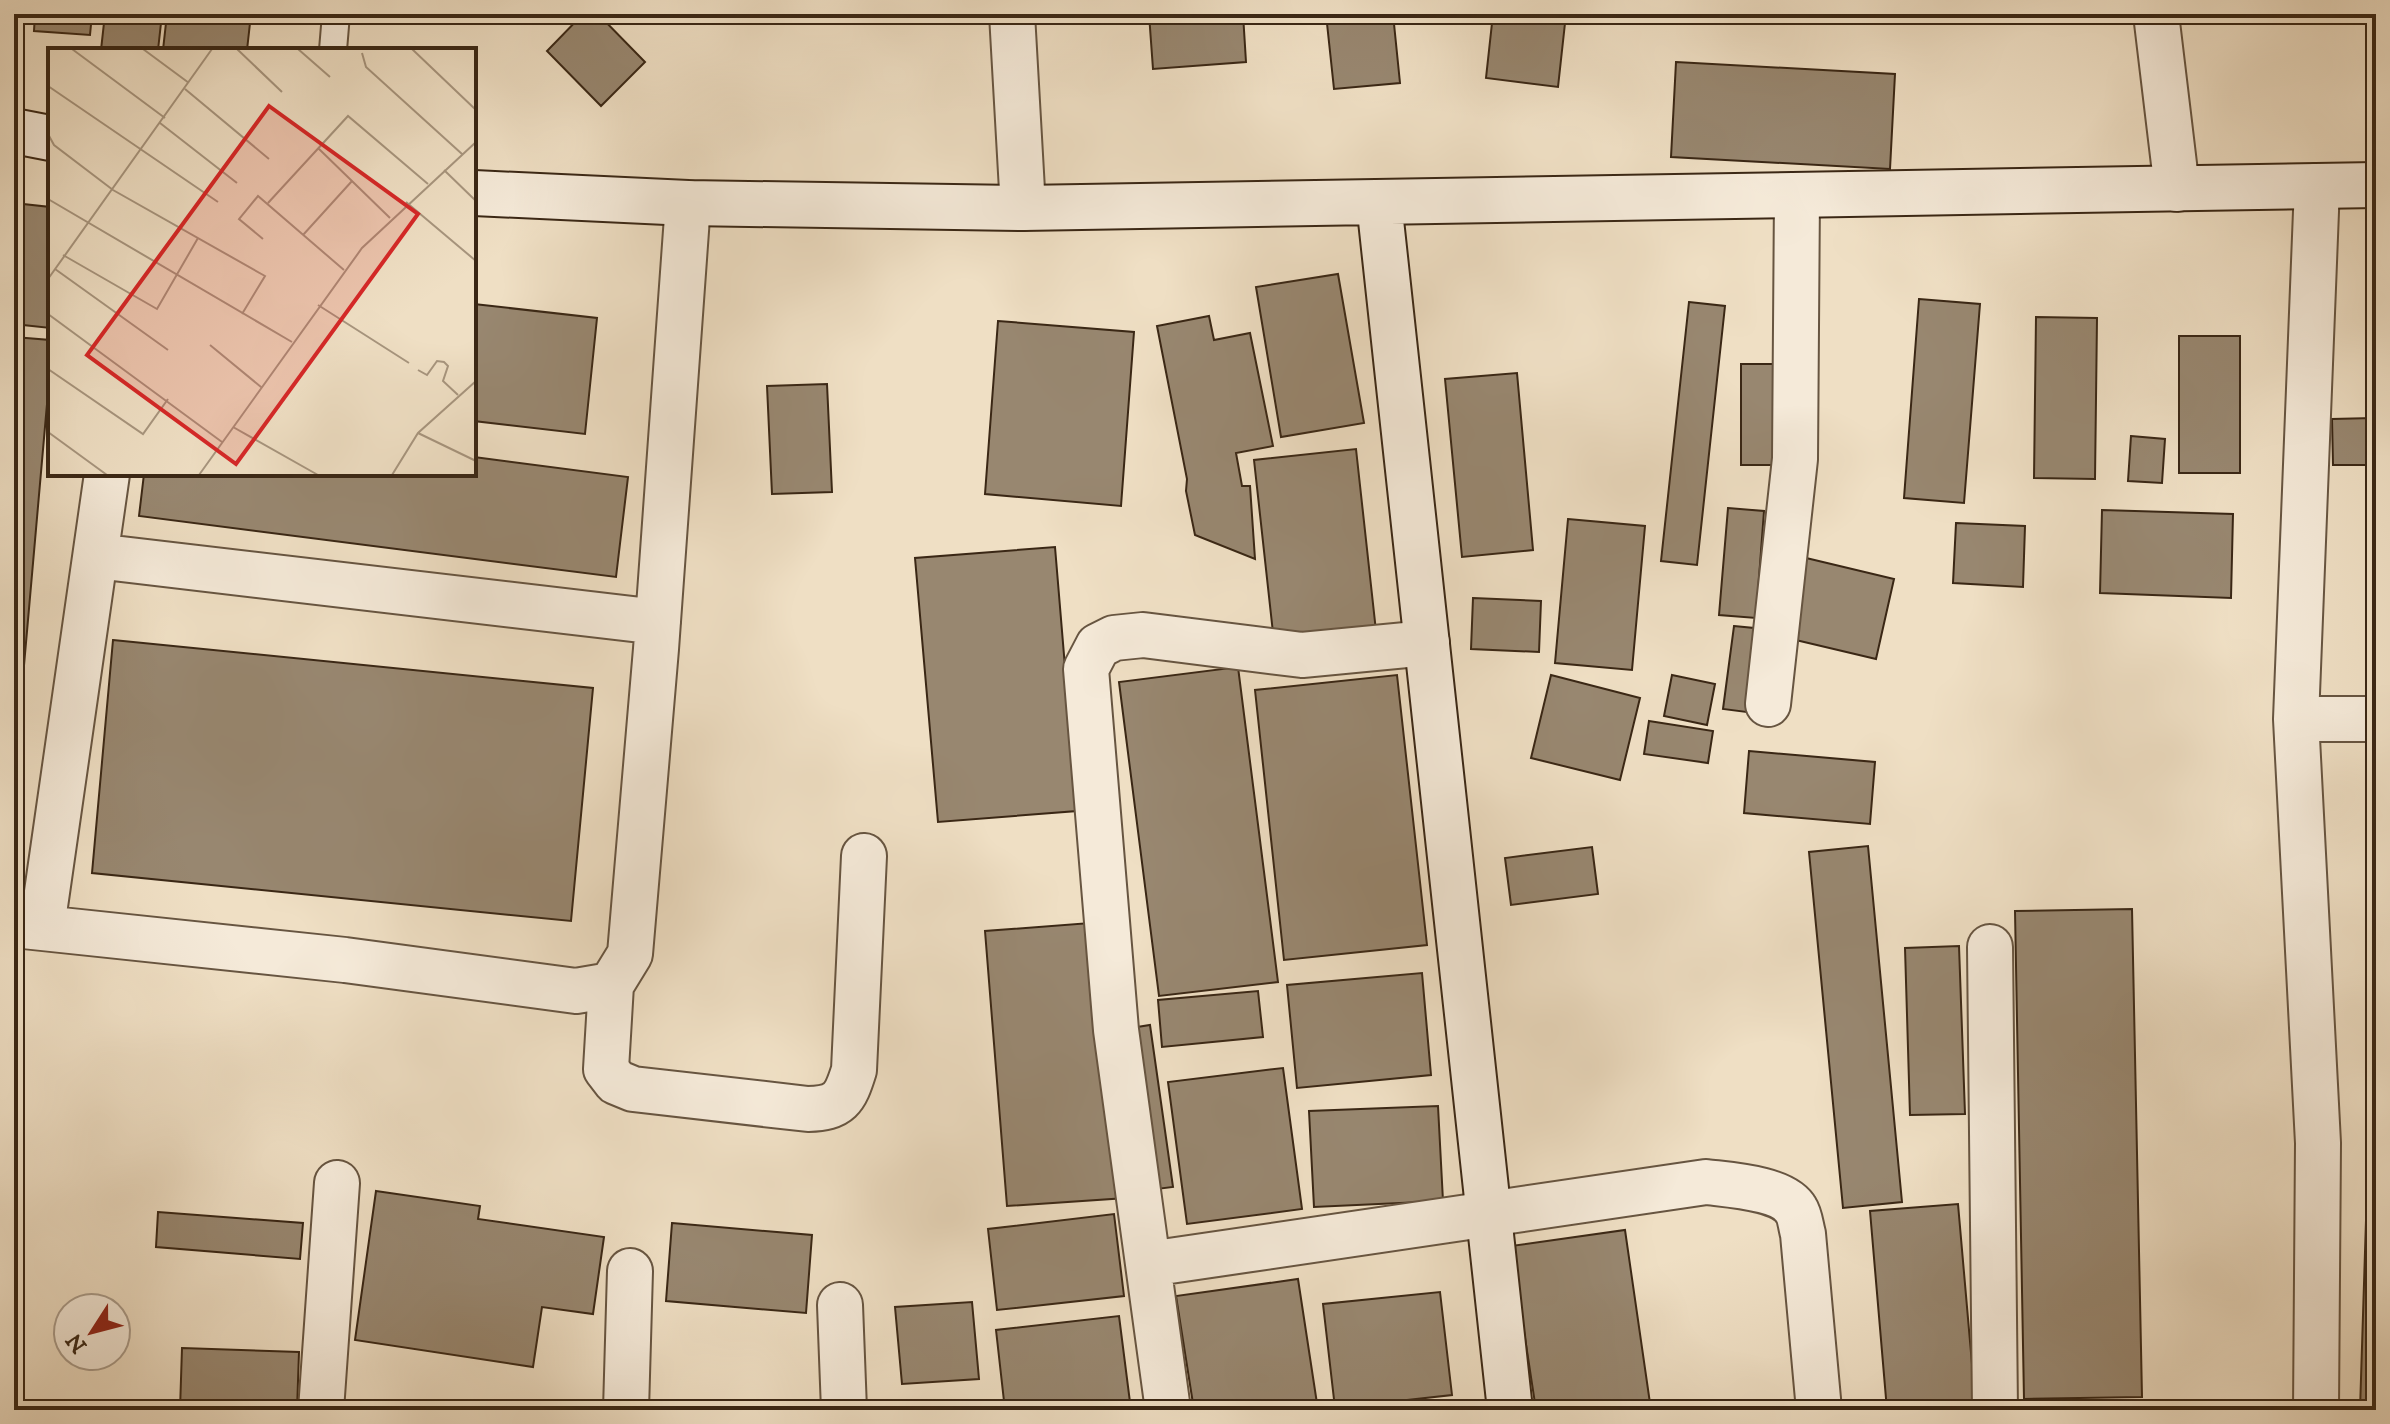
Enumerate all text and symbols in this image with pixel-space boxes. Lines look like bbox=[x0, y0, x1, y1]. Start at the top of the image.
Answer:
inset map bbox=[48, 48, 476, 476]
north arrow bbox=[52, 1292, 132, 1372]
text: N bbox=[61, 1328, 93, 1358]

